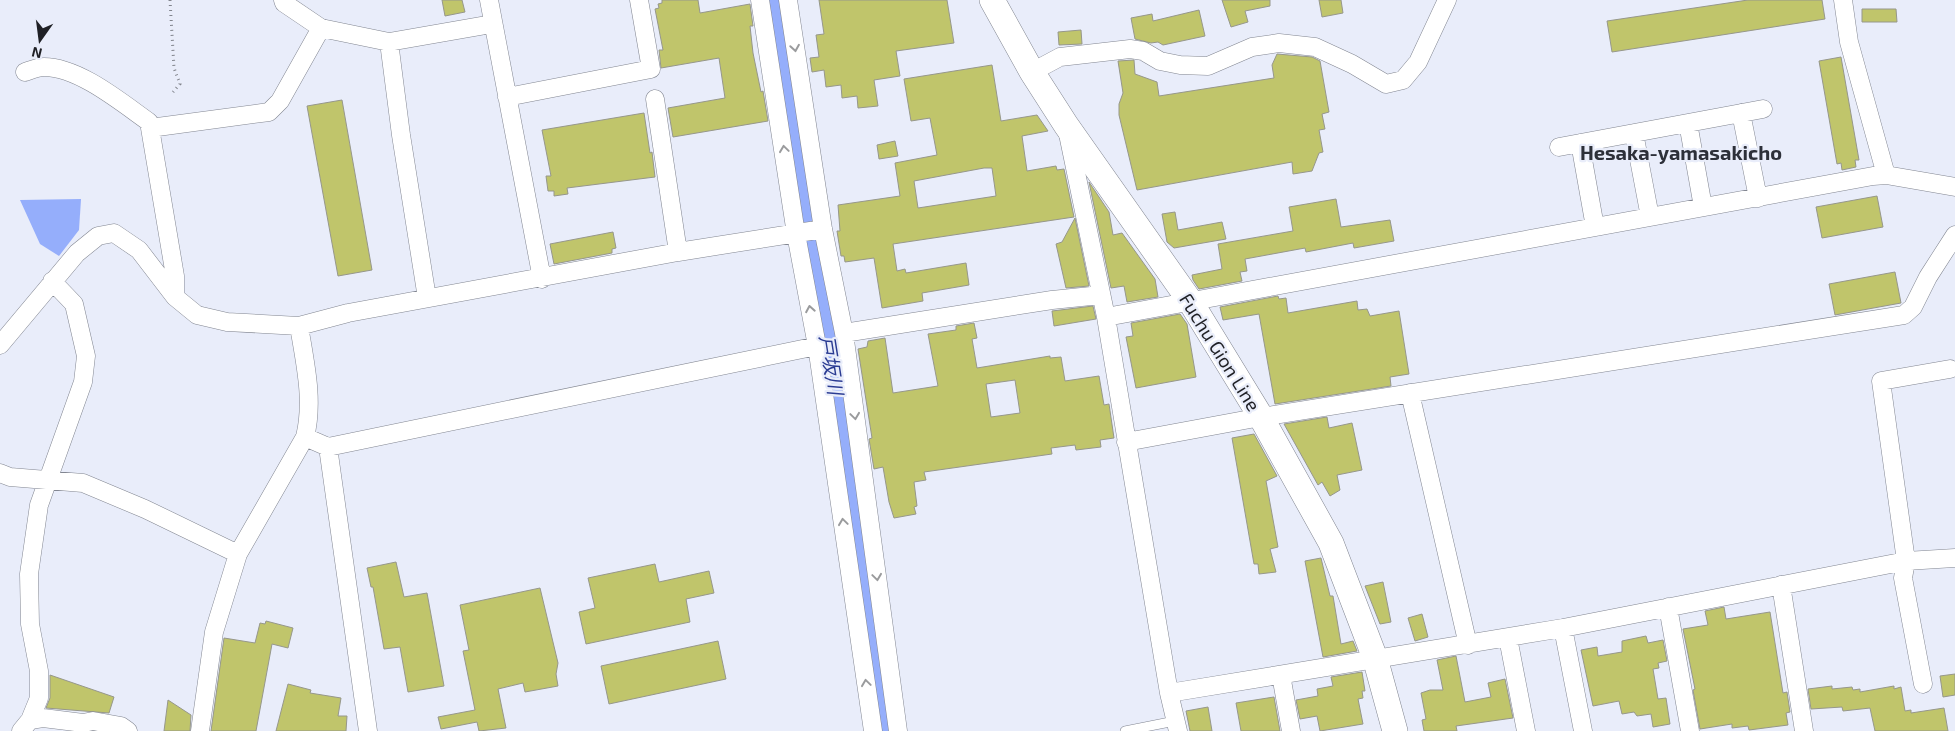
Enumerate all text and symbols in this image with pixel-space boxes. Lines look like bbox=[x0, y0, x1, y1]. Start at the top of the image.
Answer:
north arrow bbox=[15, 15, 65, 65]
text: N bbox=[30, 44, 44, 63]
one-way arrow bbox=[790, 44, 800, 53]
district label: Hesaka-yamasakicho bbox=[1580, 140, 1782, 165]
one-way arrow bbox=[779, 145, 790, 153]
street label: Fuchu Gion Line bbox=[1175, 289, 1266, 415]
one-way arrow bbox=[806, 305, 816, 314]
water label: 戸坂川 bbox=[815, 333, 849, 398]
one-way arrow bbox=[849, 412, 860, 420]
one-way arrow bbox=[838, 518, 849, 526]
one-way arrow bbox=[871, 572, 881, 581]
one-way arrow bbox=[862, 678, 872, 687]

